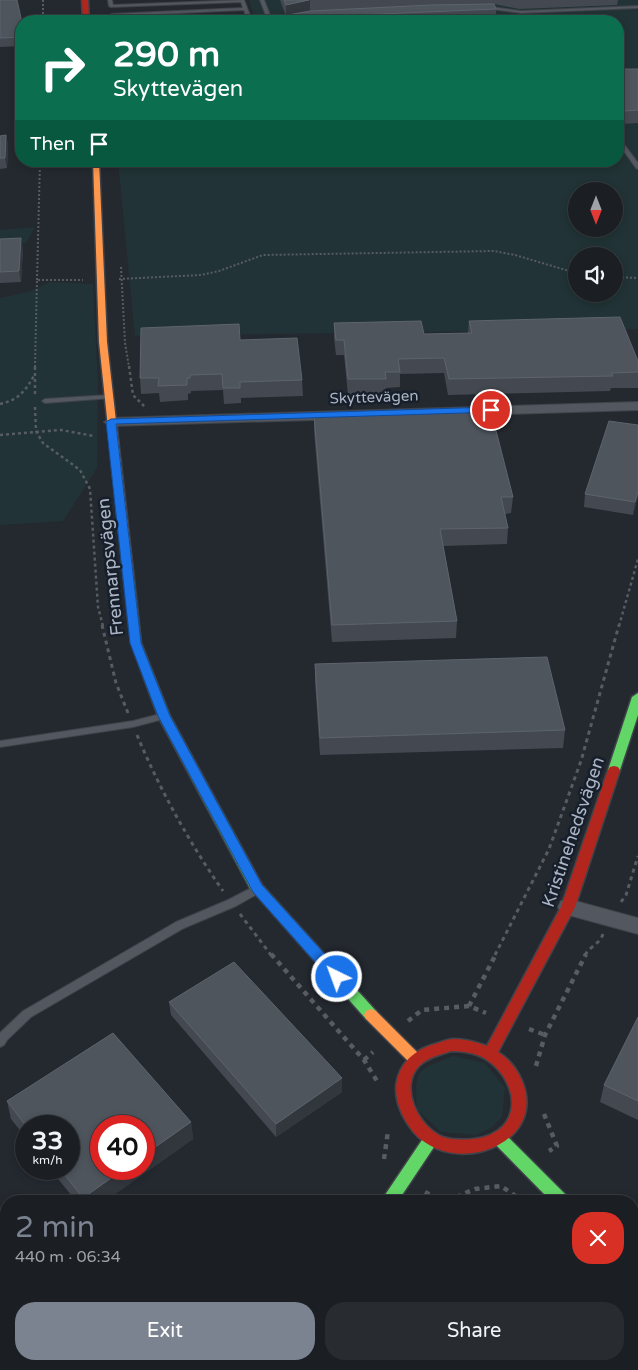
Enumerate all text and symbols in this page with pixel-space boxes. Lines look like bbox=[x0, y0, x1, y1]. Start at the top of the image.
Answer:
text: 290 m bbox=[113, 34, 220, 76]
icon: right bbox=[30, 35, 95, 100]
text: Skyttevägen bbox=[113, 76, 243, 102]
icon: arrive bbox=[85, 130, 113, 158]
text: Then bbox=[30, 133, 75, 155]
north arrow bbox=[568, 182, 622, 238]
map controls bbox=[568, 182, 623, 302]
button: sound bbox=[568, 247, 623, 302]
street label: Skyttevägen bbox=[329, 386, 419, 408]
pin bbox=[470, 389, 512, 431]
icon: arrive bbox=[477, 396, 505, 424]
street label: Frennarpsvägen bbox=[92, 497, 128, 637]
street label: Kristinehedsvägen bbox=[537, 754, 609, 910]
position arrow bbox=[310, 950, 362, 1002]
speed limit sign: 40 bbox=[90, 1115, 155, 1180]
text: 33 bbox=[32, 1126, 63, 1156]
text: km/h bbox=[32, 1153, 63, 1167]
text: 2 min bbox=[15, 1209, 95, 1246]
button: close bbox=[572, 1212, 624, 1264]
text: 440 m · 06:34 bbox=[15, 1247, 121, 1267]
button: Exit bbox=[15, 1302, 315, 1360]
button: Share bbox=[325, 1302, 624, 1360]

